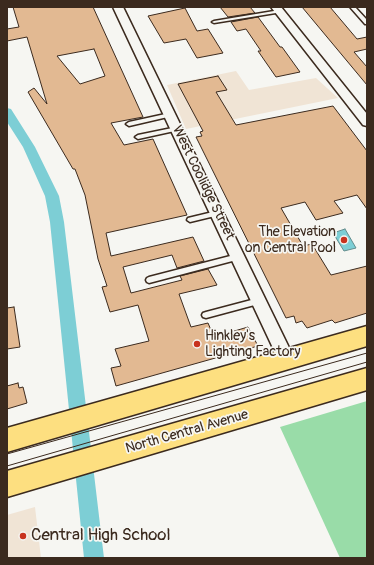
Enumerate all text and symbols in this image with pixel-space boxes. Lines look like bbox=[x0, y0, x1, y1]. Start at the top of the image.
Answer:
street label: West Coolidge Street bbox=[168, 123, 238, 243]
place label: The Elevation on Central Pool bbox=[245, 224, 336, 256]
marker: The Elevation on Central Pool bbox=[339, 235, 349, 245]
place label: Hinkley's Lighting Factory bbox=[205, 328, 300, 360]
marker: Hinkley's Lighting Factory bbox=[192, 339, 202, 349]
street label: North Central Avenue bbox=[124, 406, 250, 458]
place label: Central High School bbox=[31, 526, 171, 546]
marker: Central High School bbox=[18, 531, 28, 541]

